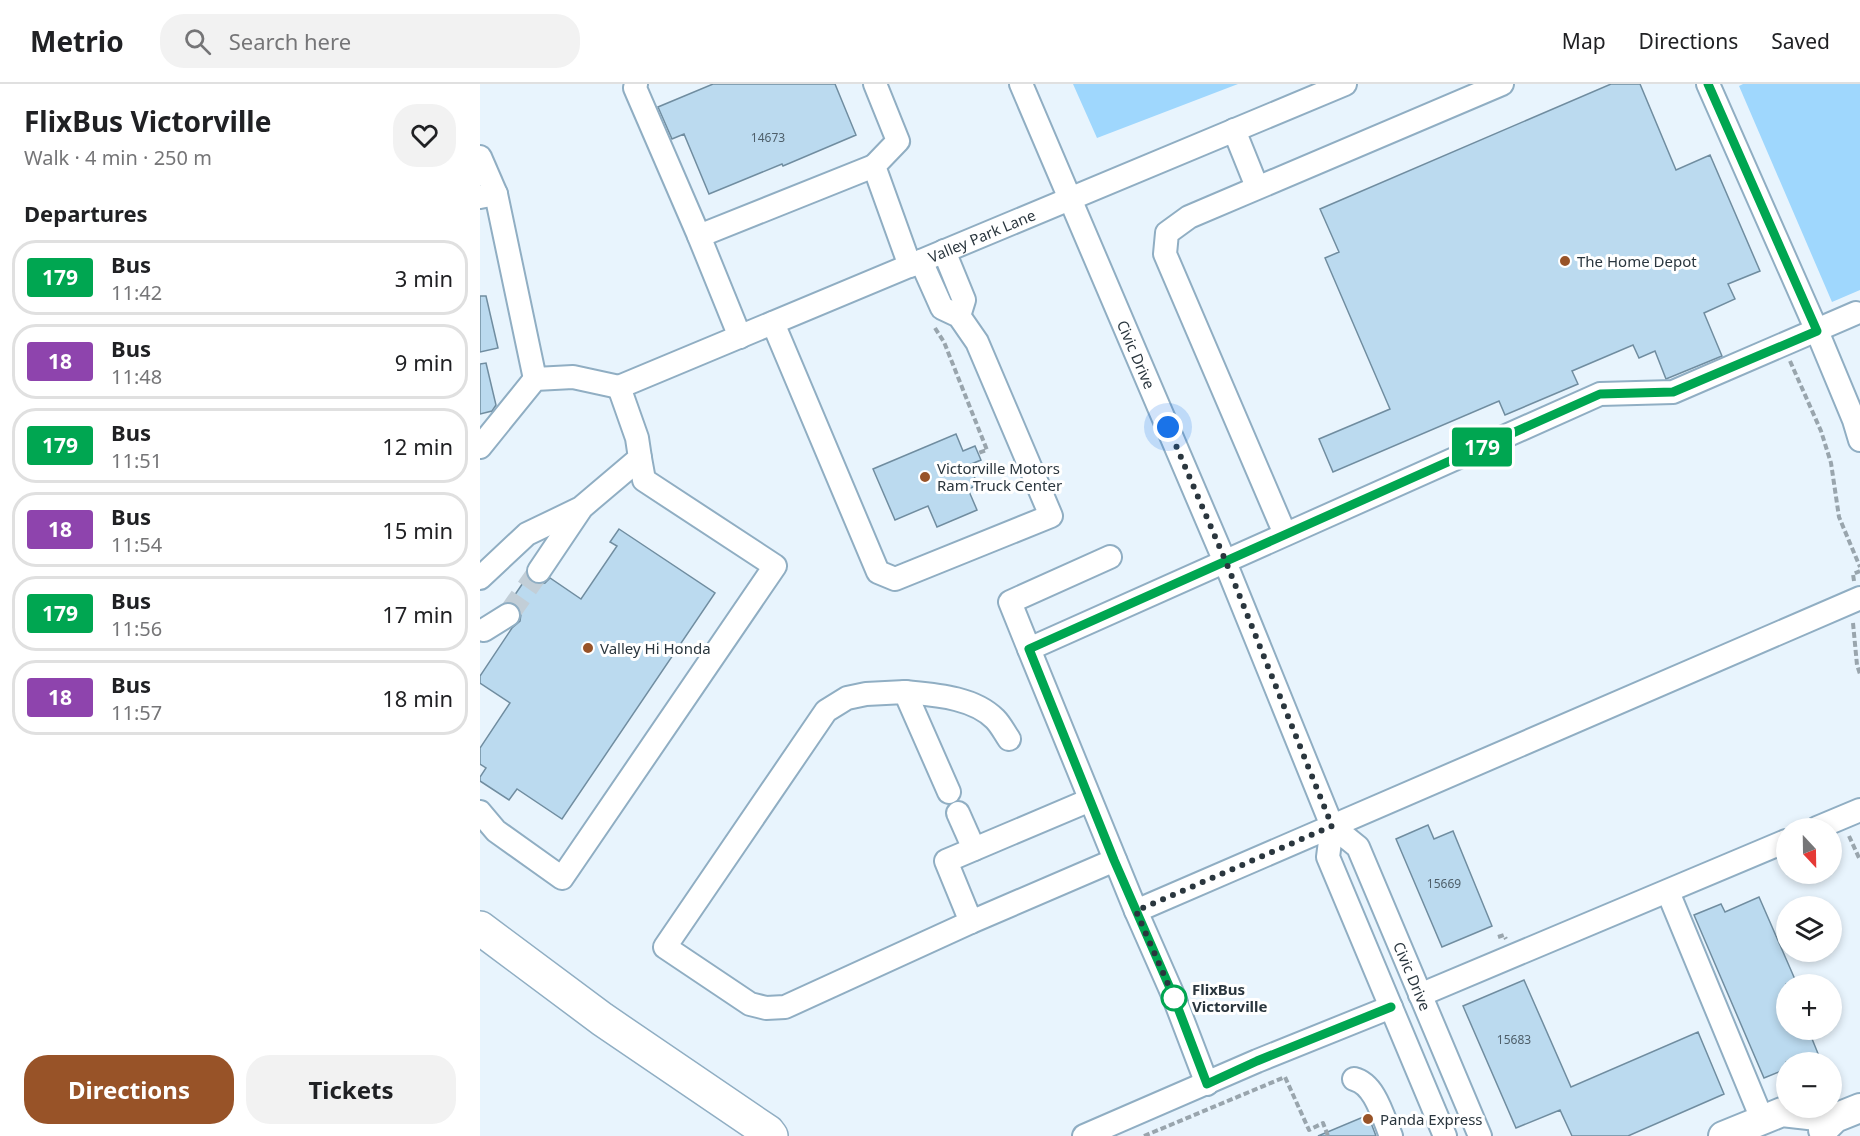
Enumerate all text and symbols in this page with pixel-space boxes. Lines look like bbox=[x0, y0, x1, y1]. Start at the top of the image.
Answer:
search box bbox=[160, 14, 580, 68]
text: Metrio bbox=[30, 22, 124, 60]
icon: search bbox=[181, 25, 214, 58]
text: Search here bbox=[229, 26, 351, 56]
text: Map bbox=[1562, 27, 1606, 55]
text: Directions bbox=[1639, 27, 1738, 55]
text: Saved bbox=[1771, 27, 1830, 55]
text: FlixBus Victorville bbox=[24, 102, 271, 140]
button: heart bbox=[393, 104, 456, 167]
house number: 14673 bbox=[751, 129, 785, 146]
text: Walk · 4 min · 250 m bbox=[24, 144, 212, 171]
text: Departures bbox=[24, 198, 148, 228]
street label: Valley Park Lane bbox=[925, 204, 1038, 267]
text: Bus bbox=[111, 249, 151, 279]
place label: The Home Depot bbox=[1577, 251, 1697, 271]
marker: The Home Depot bbox=[1558, 254, 1572, 268]
text: 179 bbox=[42, 263, 78, 291]
text: 3 min bbox=[395, 263, 453, 293]
text: 11:42 bbox=[111, 279, 162, 306]
street label: Civic Drive bbox=[1113, 317, 1160, 392]
text: Bus bbox=[111, 333, 151, 363]
text: 18 bbox=[48, 347, 72, 375]
text: 9 min bbox=[395, 347, 453, 377]
text: 11:48 bbox=[111, 363, 162, 390]
your location bbox=[1153, 412, 1183, 442]
text: Bus bbox=[111, 417, 151, 447]
line badge: 179 bbox=[1448, 428, 1516, 466]
text: 179 bbox=[42, 431, 78, 459]
text: 12 min bbox=[382, 431, 453, 461]
text: 179 bbox=[1464, 433, 1500, 461]
text: 11:51 bbox=[111, 447, 162, 474]
place label: Victorville Motors Ram Truck Center bbox=[937, 458, 1062, 495]
marker: Victorville Motors Ram Truck Center bbox=[918, 470, 932, 484]
text: Bus bbox=[111, 501, 151, 531]
text: 18 bbox=[48, 515, 72, 543]
text: 15 min bbox=[382, 515, 453, 545]
text: 11:54 bbox=[111, 531, 162, 558]
text: Bus bbox=[111, 585, 151, 615]
text: 179 bbox=[42, 599, 78, 627]
text: 17 min bbox=[382, 599, 453, 629]
text: 11:56 bbox=[111, 615, 162, 642]
place label: Valley Hi Honda bbox=[600, 638, 711, 658]
marker: Valley Hi Honda bbox=[581, 641, 595, 655]
text: Bus bbox=[111, 669, 151, 699]
text: 18 bbox=[48, 683, 72, 711]
text: 18 min bbox=[382, 683, 453, 713]
text: 11:57 bbox=[111, 699, 162, 726]
north arrow bbox=[1776, 818, 1842, 884]
map controls bbox=[1776, 818, 1842, 1118]
house number: 15669 bbox=[1427, 875, 1461, 892]
button: layers bbox=[1776, 896, 1842, 962]
street label: Civic Drive bbox=[1389, 938, 1436, 1014]
button: + bbox=[1776, 974, 1842, 1040]
place label: FlixBus Victorville bbox=[1192, 979, 1268, 1016]
marker: FlixBus Victorville bbox=[1161, 985, 1187, 1011]
house number: 15683 bbox=[1497, 1031, 1531, 1048]
button: − bbox=[1776, 1052, 1842, 1118]
button: Directions bbox=[24, 1055, 234, 1124]
button: Tickets bbox=[246, 1055, 456, 1124]
place label: Panda Express bbox=[1380, 1109, 1483, 1129]
marker: Panda Express bbox=[1361, 1112, 1375, 1126]

